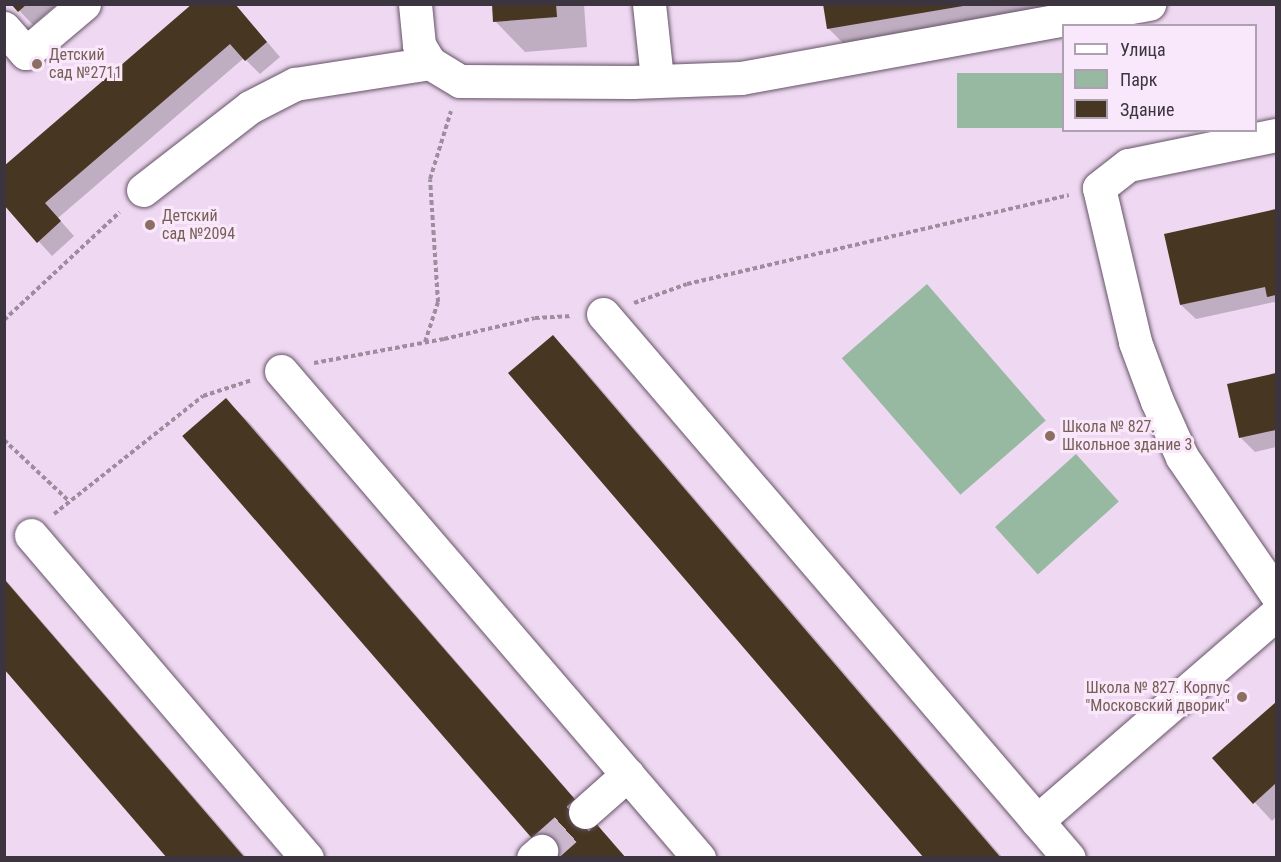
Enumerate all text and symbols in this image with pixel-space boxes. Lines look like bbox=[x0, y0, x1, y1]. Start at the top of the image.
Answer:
legend bbox=[1062, 24, 1257, 132]
text: Улица bbox=[1120, 39, 1166, 60]
place label: Детский сад №2711 bbox=[49, 45, 122, 83]
marker: Детский сад №2711 bbox=[30, 57, 44, 71]
text: Парк bbox=[1120, 69, 1157, 90]
text: Здание bbox=[1120, 99, 1174, 120]
place label: Детский сад №2094 bbox=[162, 206, 235, 244]
marker: Детский сад №2094 bbox=[143, 218, 157, 232]
place label: Школа № 827. Школьное здание 3 bbox=[1062, 417, 1192, 455]
marker: Школа № 827. Школьное здание 3 bbox=[1043, 429, 1057, 443]
place label: Школа № 827. Корпус "Московский дворик" bbox=[1085, 678, 1230, 716]
marker: Школа № 827. Корпус "Московский дворик" bbox=[1235, 690, 1249, 704]

